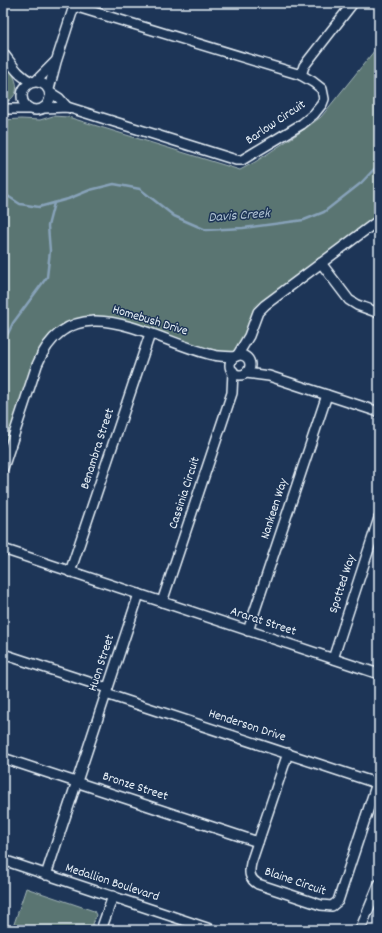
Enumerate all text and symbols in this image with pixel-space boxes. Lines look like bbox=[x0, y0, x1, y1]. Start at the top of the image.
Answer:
street label: Barlow Circuit bbox=[242, 96, 310, 150]
water label: Davis Creek bbox=[208, 204, 272, 228]
street label: Homebush Drive bbox=[110, 301, 190, 342]
street label: Benambra Street bbox=[76, 406, 120, 492]
street label: Cassinia Circuit bbox=[164, 454, 206, 532]
street label: Nankeen Way bbox=[256, 475, 294, 542]
street label: Spotted Way bbox=[325, 551, 362, 616]
street label: Ararat Street bbox=[228, 602, 299, 642]
street label: Huon Street bbox=[84, 632, 120, 694]
street label: Henderson Drive bbox=[206, 705, 288, 748]
street label: Bronze Street bbox=[100, 767, 170, 807]
street label: Medallion Boulevard bbox=[63, 859, 161, 907]
street label: Blaine Circuit bbox=[262, 863, 329, 901]

